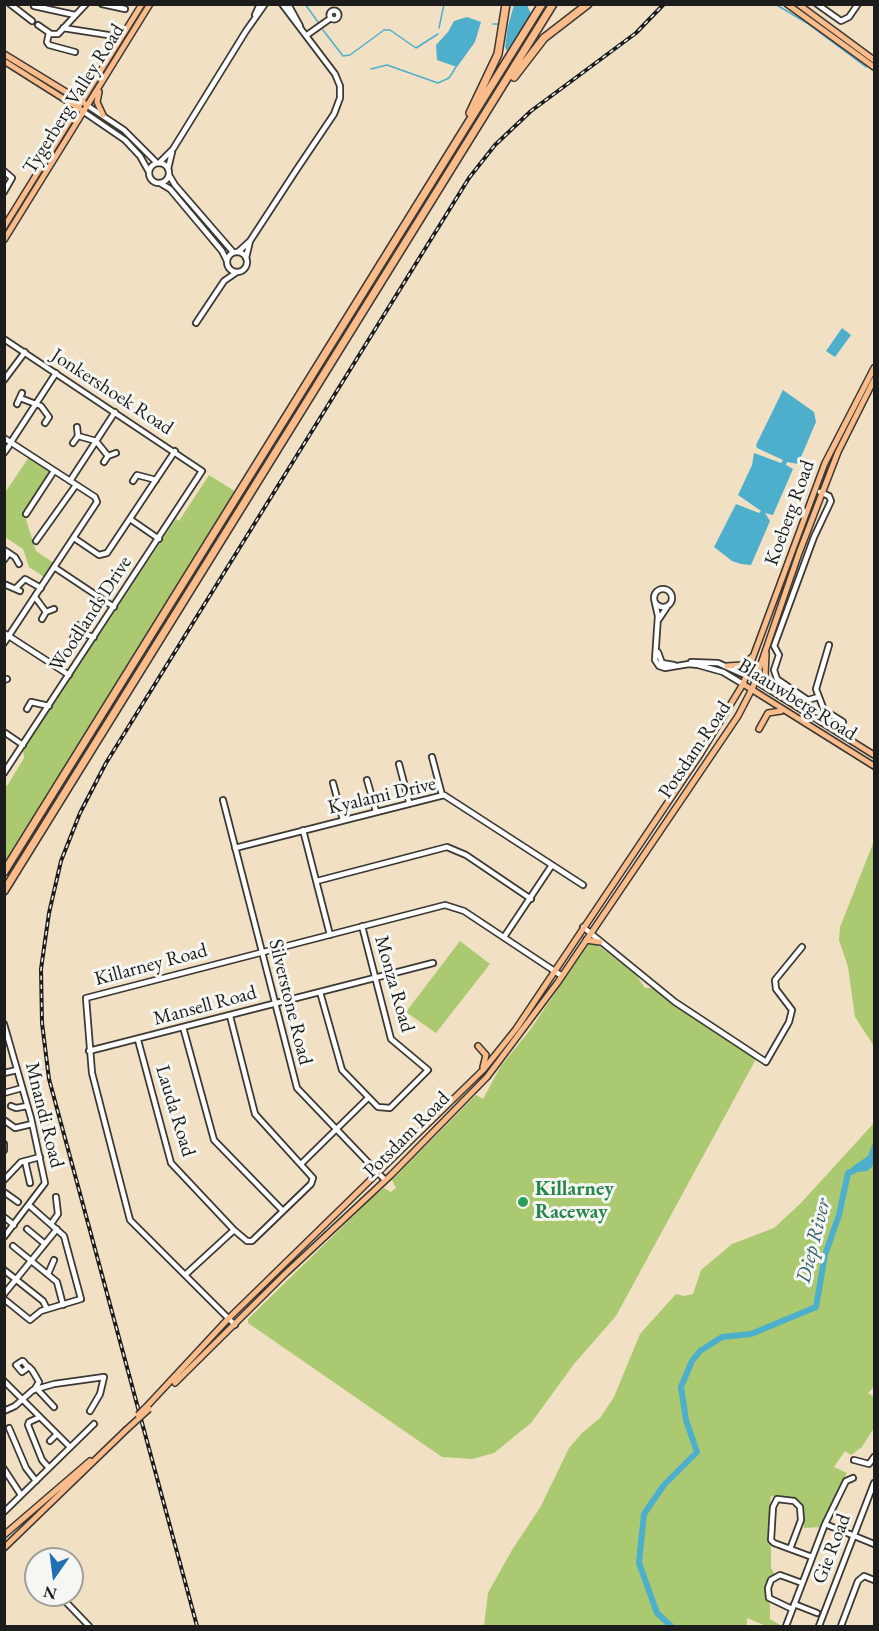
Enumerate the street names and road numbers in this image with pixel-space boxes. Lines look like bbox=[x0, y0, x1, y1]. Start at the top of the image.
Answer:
street label: Tygerberg Valley Road bbox=[18, 20, 130, 178]
street label: Jonkershoek Road bbox=[46, 344, 178, 440]
street label: Koeberg Road bbox=[760, 457, 820, 569]
street label: Woodlands Drive bbox=[45, 552, 137, 676]
street label: Blaauwberg Road bbox=[733, 654, 861, 746]
street label: Potsdam Road bbox=[654, 697, 736, 803]
street label: Kyalami Drive bbox=[326, 772, 438, 820]
street label: Monza Road bbox=[369, 933, 419, 1035]
street label: Silverstone Road bbox=[263, 937, 317, 1067]
street label: Killarney Road bbox=[92, 938, 210, 992]
street label: Mansell Road bbox=[151, 981, 259, 1031]
street label: Mnandi Road bbox=[19, 1060, 69, 1170]
street label: Lauda Road bbox=[150, 1062, 200, 1160]
street label: Potsdam Road bbox=[359, 1087, 455, 1183]
street label: Gie Road bbox=[808, 1511, 856, 1587]

